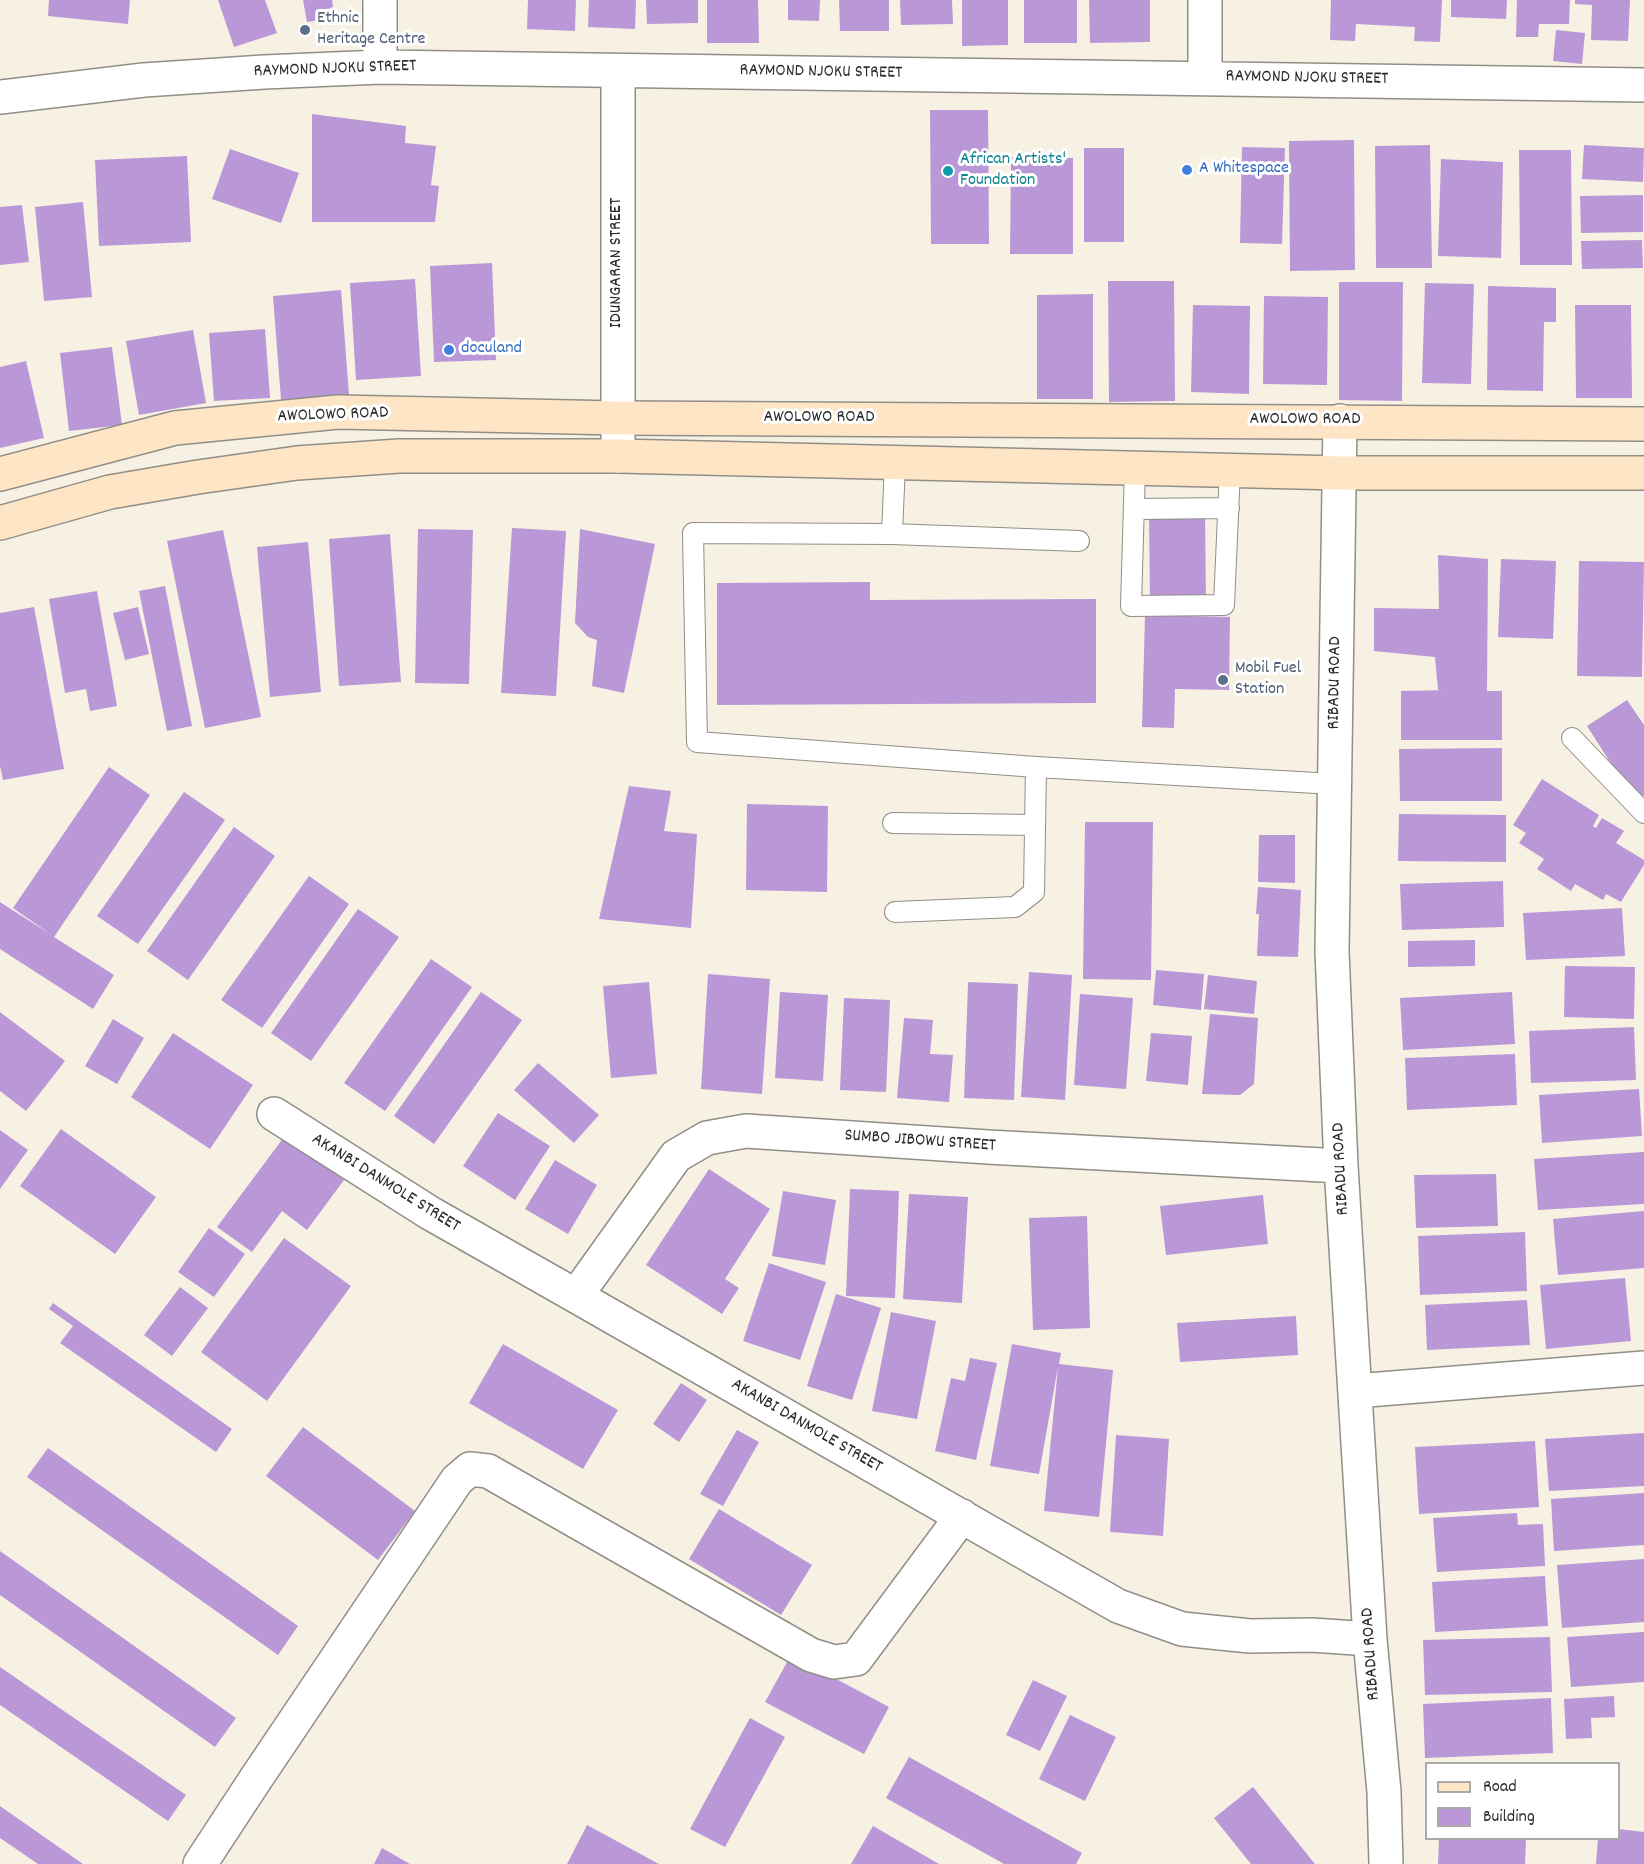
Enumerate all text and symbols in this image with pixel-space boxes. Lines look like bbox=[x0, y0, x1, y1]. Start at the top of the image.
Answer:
place label: Ethnic Heritage Centre bbox=[317, 9, 425, 52]
marker: Ethnic Heritage Centre bbox=[298, 23, 312, 37]
street label: RAYMOND NJOKU STREET bbox=[253, 56, 417, 84]
street label: RAYMOND NJOKU STREET bbox=[739, 61, 903, 85]
street label: RAYMOND NJOKU STREET bbox=[1225, 67, 1389, 91]
place label: African Artists' Foundation bbox=[960, 150, 1066, 192]
place label: A Whitespace bbox=[1199, 159, 1289, 181]
marker: A Whitespace bbox=[1180, 163, 1194, 177]
marker: African Artists' Foundation bbox=[941, 164, 955, 178]
street label: IDUNGARAN STREET bbox=[607, 198, 629, 328]
place label: doculand bbox=[461, 339, 522, 361]
marker: doculand bbox=[442, 343, 456, 357]
street label: AWOLOWO ROAD bbox=[277, 403, 389, 429]
street label: AWOLOWO ROAD bbox=[763, 408, 875, 430]
street label: AWOLOWO ROAD bbox=[1249, 410, 1361, 432]
street label: RIBADU ROAD bbox=[1324, 636, 1348, 730]
place label: Mobil Fuel Station bbox=[1235, 659, 1301, 702]
marker: Mobil Fuel Station bbox=[1216, 673, 1230, 687]
street label: RIBADU ROAD bbox=[1329, 1122, 1355, 1216]
street label: SUMBO JIBOWU STREET bbox=[844, 1126, 996, 1158]
street label: AKANBI DANMOLE STREET bbox=[307, 1130, 463, 1238]
street label: AKANBI DANMOLE STREET bbox=[727, 1375, 885, 1479]
street label: RIBADU ROAD bbox=[1358, 1607, 1386, 1701]
legend bbox=[1425, 1762, 1620, 1840]
text: Road bbox=[1483, 1775, 1517, 1800]
text: Building bbox=[1483, 1805, 1535, 1830]

